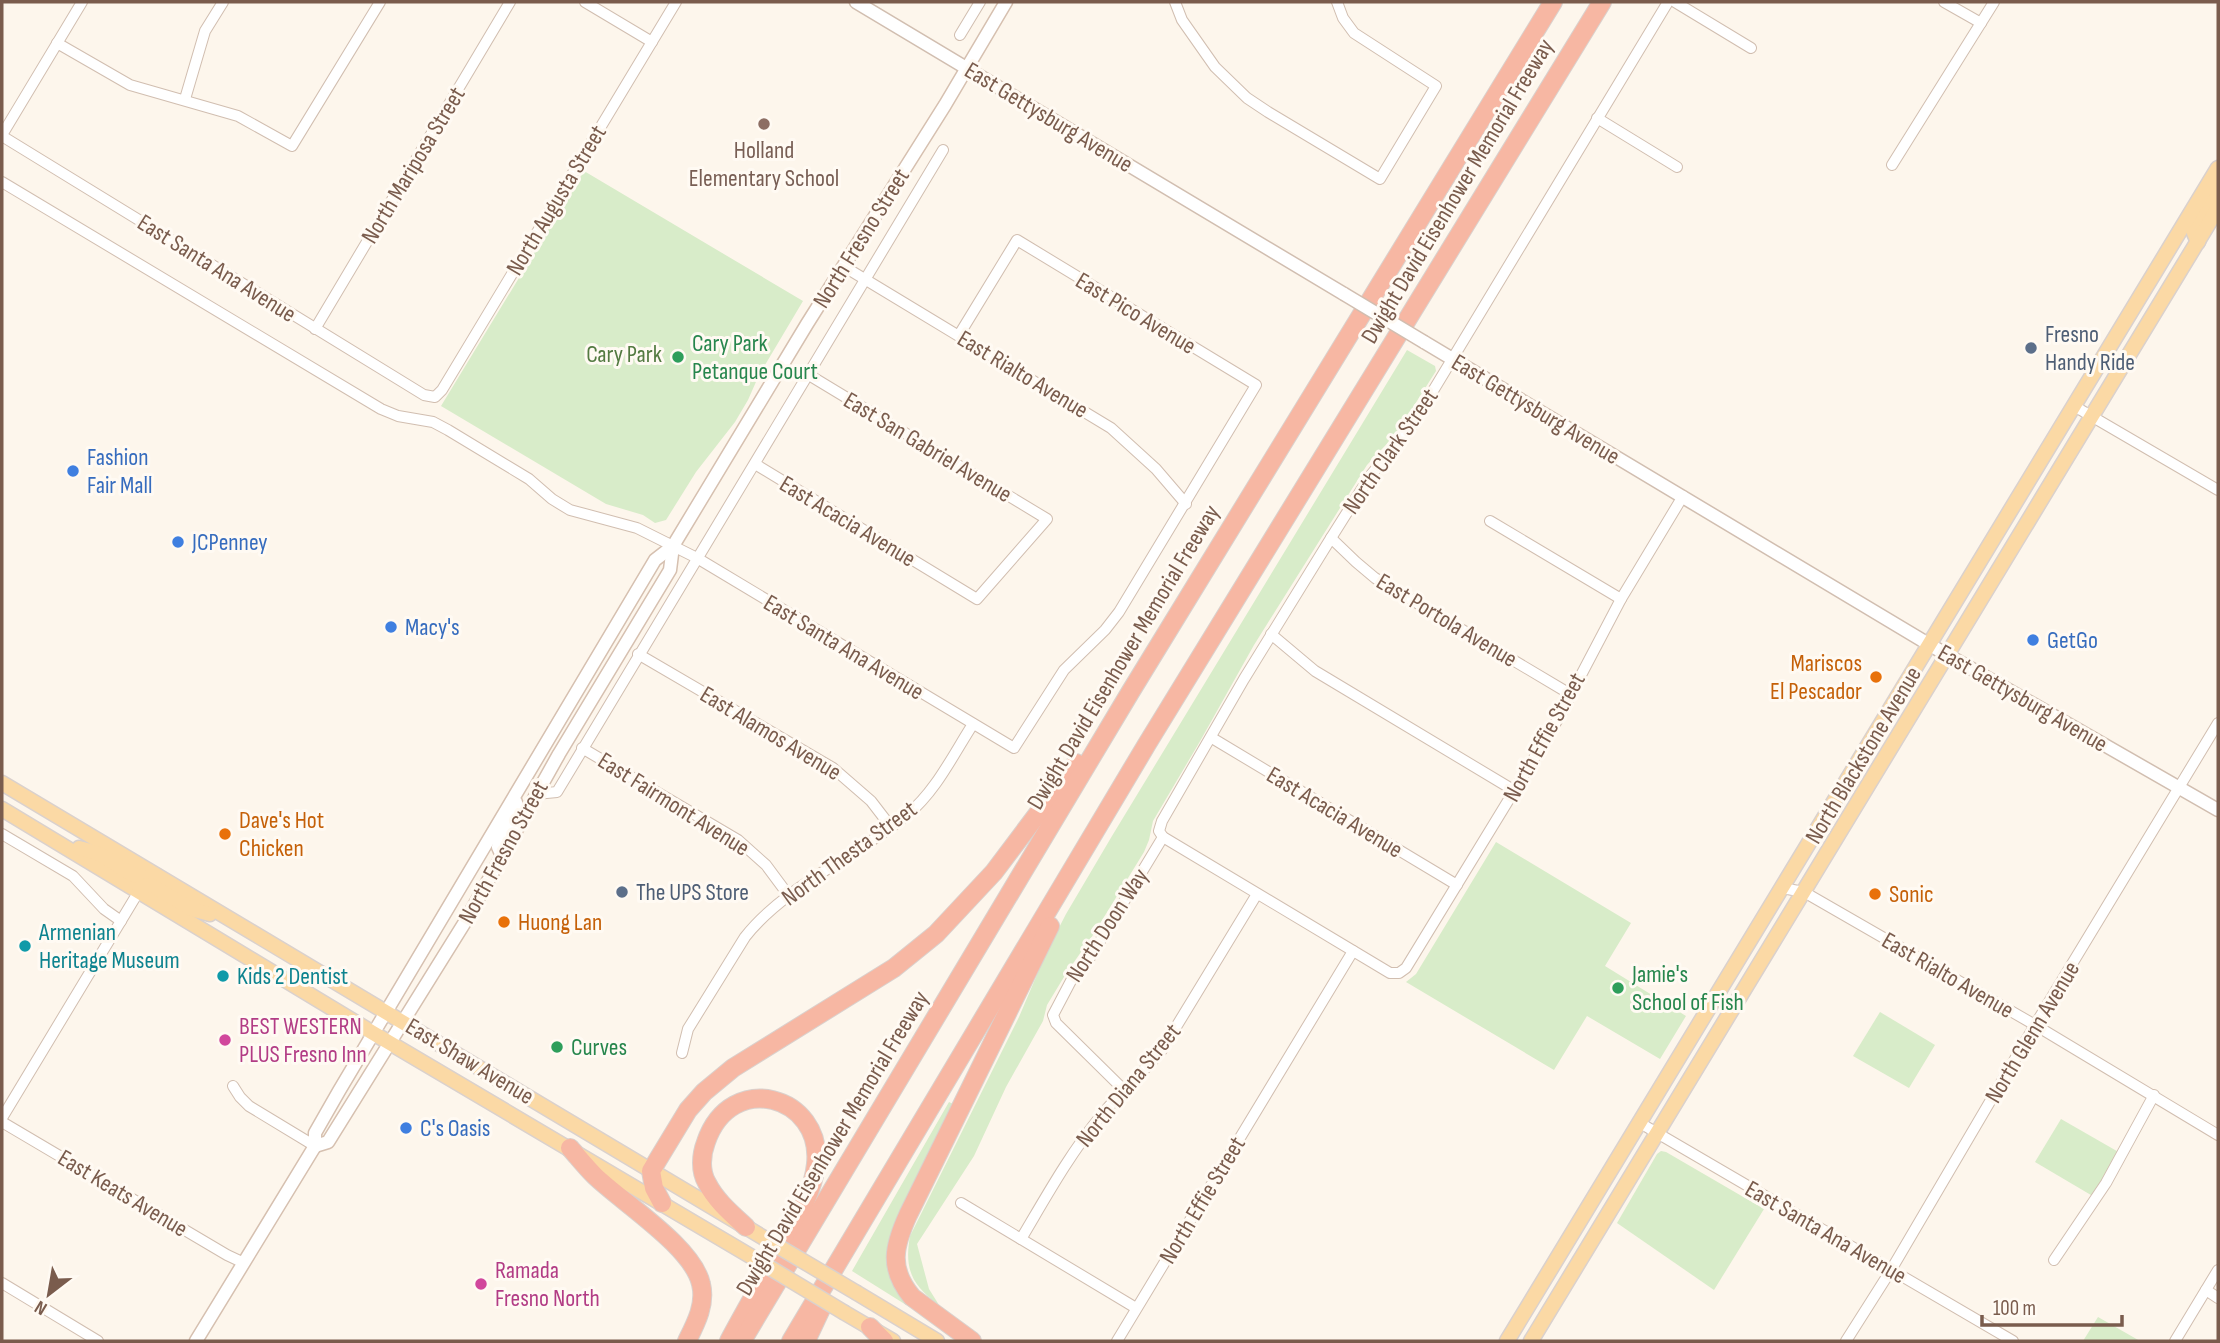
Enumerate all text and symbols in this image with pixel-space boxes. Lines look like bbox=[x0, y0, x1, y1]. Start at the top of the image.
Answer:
street label: Dwight David Eisenhower Memorial Freeway bbox=[1355, 34, 1560, 349]
street label: East Gettysburg Avenue bbox=[959, 56, 1138, 179]
street label: North Mariposa Street bbox=[355, 82, 472, 249]
marker: Holland Elementary School bbox=[756, 116, 772, 132]
street label: North Augusta Street bbox=[500, 120, 613, 281]
place label: Holland Elementary School bbox=[689, 136, 839, 193]
street label: North Fresno Street bbox=[807, 163, 916, 314]
street label: East Santa Ana Avenue bbox=[132, 208, 301, 329]
street label: East Pico Avenue bbox=[1070, 266, 1201, 361]
place label: Fresno Handy Ride bbox=[2045, 320, 2135, 377]
street label: East Rialto Avenue bbox=[952, 324, 1093, 425]
place label: Cary Park Petanque Court bbox=[692, 329, 818, 386]
park label: Cary Park bbox=[586, 340, 662, 369]
marker: Fresno Handy Ride bbox=[2023, 340, 2039, 356]
street label: East Gettysburg Avenue bbox=[1446, 348, 1625, 471]
marker: Cary Park Petanque Court bbox=[670, 349, 686, 365]
street label: North Clark Street bbox=[1336, 383, 1444, 520]
street label: East San Gabriel Avenue bbox=[838, 386, 1017, 509]
place label: Fashion Fair Mall bbox=[87, 443, 153, 500]
marker: Fashion Fair Mall bbox=[65, 463, 81, 479]
street label: East Acacia Avenue bbox=[775, 469, 921, 573]
street label: Dwight David Eisenhower Memorial Freeway bbox=[1021, 500, 1226, 815]
place label: JCPenney bbox=[191, 528, 268, 557]
marker: JCPenney bbox=[170, 534, 186, 550]
street label: East Portola Avenue bbox=[1371, 567, 1522, 674]
street label: East Santa Ana Avenue bbox=[758, 588, 929, 707]
place label: Macy's bbox=[405, 613, 460, 642]
marker: Macy's bbox=[383, 619, 399, 635]
place label: GetGo bbox=[2047, 626, 2098, 655]
marker: GetGo bbox=[2025, 632, 2041, 648]
street label: East Gettysburg Avenue bbox=[1933, 638, 2113, 759]
place label: Mariscos El Pescador bbox=[1770, 649, 1862, 706]
street label: North Blackstone Avenue bbox=[1799, 661, 1928, 849]
street label: North Effie Street bbox=[1497, 668, 1592, 807]
marker: Mariscos El Pescador bbox=[1868, 669, 1884, 685]
street label: East Alamos Avenue bbox=[695, 680, 846, 787]
street label: East Fairmont Avenue bbox=[593, 746, 755, 863]
street label: East Acacia Avenue bbox=[1262, 760, 1408, 864]
street label: North Fresno Street bbox=[452, 776, 555, 929]
street label: North Thesta Street bbox=[776, 795, 922, 912]
place label: Dave's Hot Chicken bbox=[239, 806, 324, 863]
marker: Dave's Hot Chicken bbox=[217, 826, 233, 842]
street label: North Doon Way bbox=[1060, 863, 1155, 988]
place label: The UPS Store bbox=[636, 878, 749, 907]
place label: Sonic bbox=[1889, 880, 1934, 909]
marker: The UPS Store bbox=[614, 884, 630, 900]
marker: Sonic bbox=[1867, 886, 1883, 902]
place label: Huong Lan bbox=[518, 908, 602, 937]
marker: Huong Lan bbox=[496, 914, 512, 930]
place label: Armenian Heritage Museum bbox=[38, 918, 180, 975]
street label: East Rialto Avenue bbox=[1877, 926, 2019, 1025]
marker: Armenian Heritage Museum bbox=[17, 938, 33, 954]
street label: North Glenn Avenue bbox=[1979, 956, 2086, 1108]
place label: Jamie's School of Fish bbox=[1631, 960, 1744, 1017]
place label: Kids 2 Dentist bbox=[237, 962, 348, 991]
marker: Kids 2 Dentist bbox=[215, 968, 231, 984]
marker: Jamie's School of Fish bbox=[1610, 980, 1626, 996]
street label: Dwight David Eisenhower Memorial Freeway bbox=[730, 986, 935, 1301]
place label: BEST WESTERN PLUS Fresno Inn bbox=[239, 1012, 367, 1069]
street label: East Shaw Avenue bbox=[400, 1012, 539, 1111]
street label: North Diana Street bbox=[1070, 1018, 1187, 1153]
marker: BEST WESTERN PLUS Fresno Inn bbox=[217, 1032, 233, 1048]
place label: Curves bbox=[571, 1033, 627, 1062]
marker: Curves bbox=[549, 1039, 565, 1055]
place label: C's Oasis bbox=[420, 1114, 490, 1143]
marker: C's Oasis bbox=[398, 1120, 414, 1136]
street label: North Effie Street bbox=[1153, 1132, 1252, 1269]
street label: East Keats Avenue bbox=[53, 1143, 193, 1243]
street label: East Santa Ana Avenue bbox=[1740, 1175, 1912, 1290]
place label: Ramada Fresno North bbox=[495, 1256, 600, 1313]
north arrow bbox=[14, 1259, 84, 1329]
marker: Ramada Fresno North bbox=[473, 1276, 489, 1292]
scale bar bbox=[1982, 1284, 2122, 1328]
text: N bbox=[31, 1295, 51, 1320]
text: 100 m bbox=[1993, 1296, 2036, 1321]

